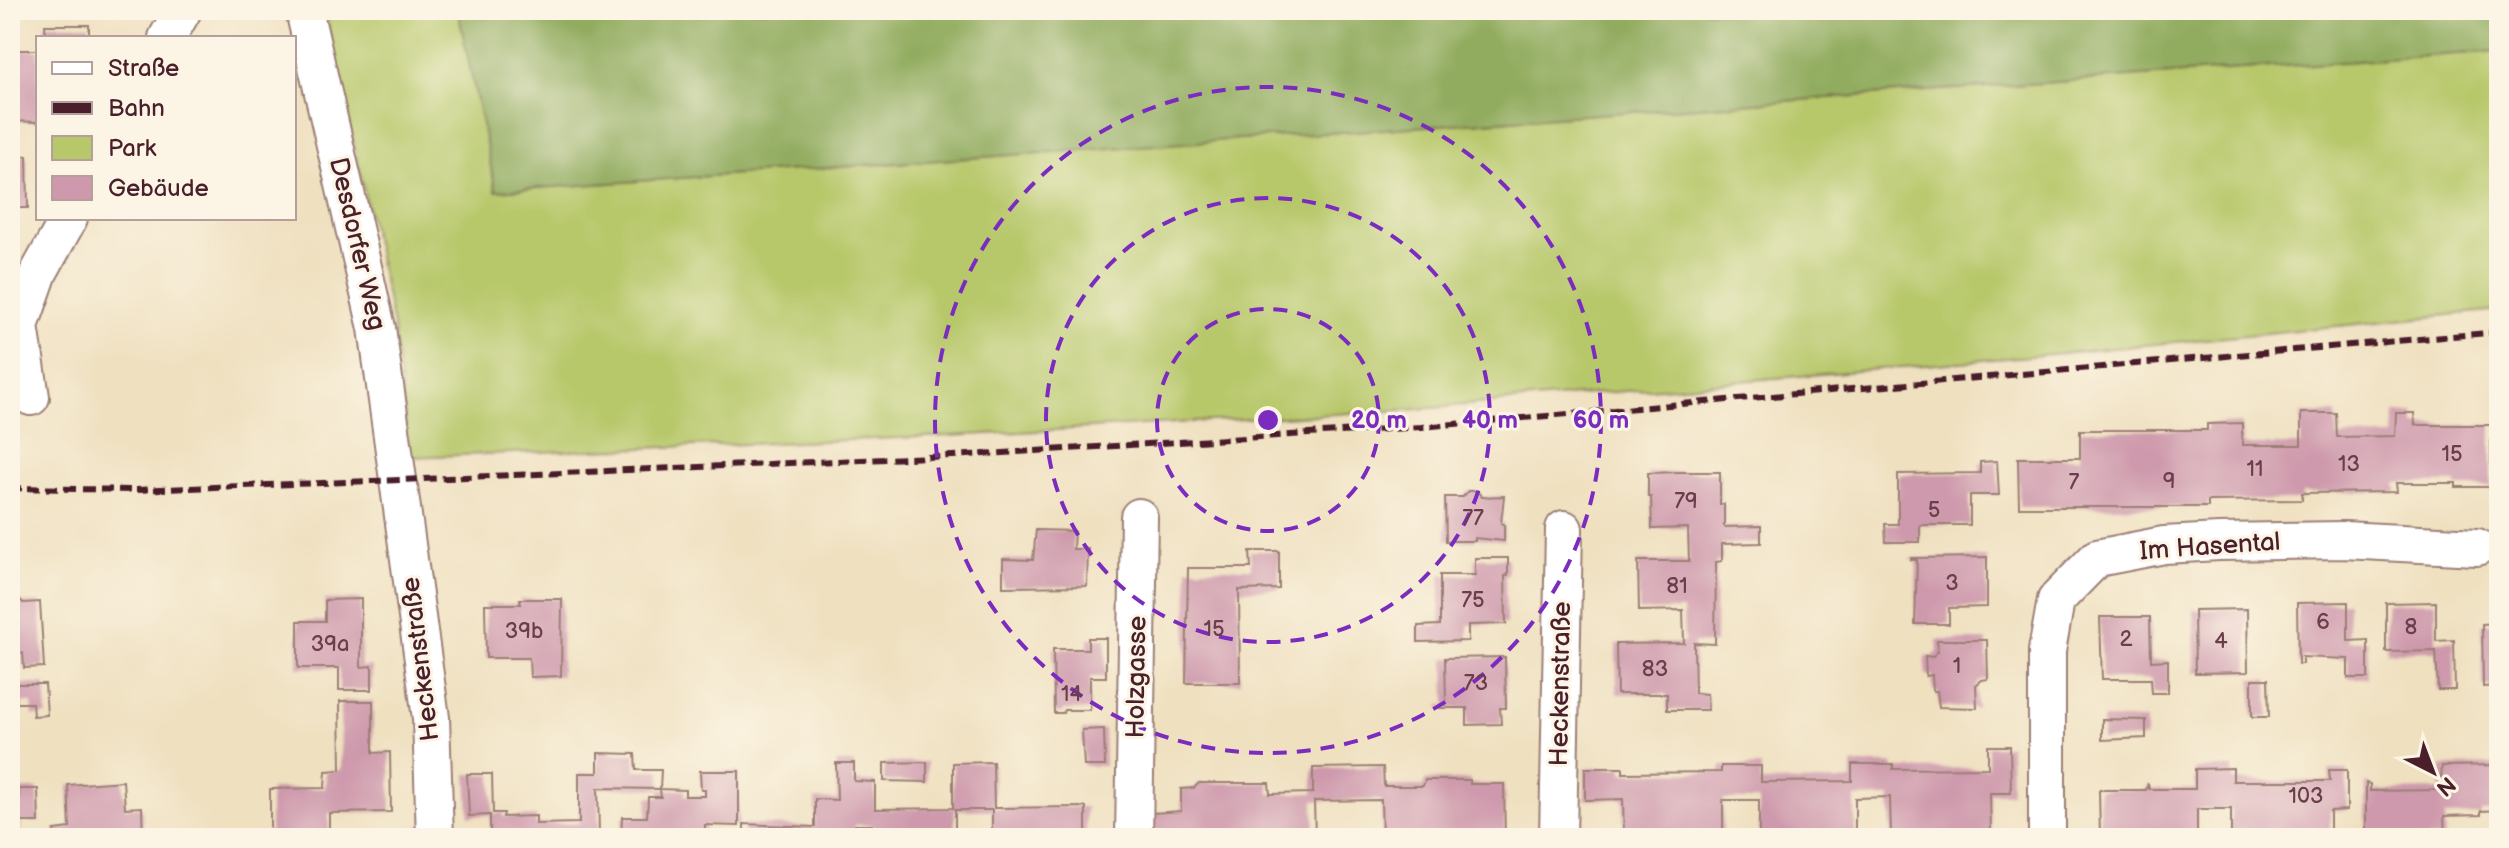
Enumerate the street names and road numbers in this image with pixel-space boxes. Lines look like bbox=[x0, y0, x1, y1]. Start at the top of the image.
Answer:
street label: Desdorfer Weg bbox=[322, 155, 392, 333]
street label: Im Hasental bbox=[2139, 527, 2281, 567]
street label: Heckenstraße bbox=[396, 575, 446, 743]
street label: Heckenstraße bbox=[1544, 601, 1578, 767]
street label: Holzgasse bbox=[1120, 615, 1154, 739]

